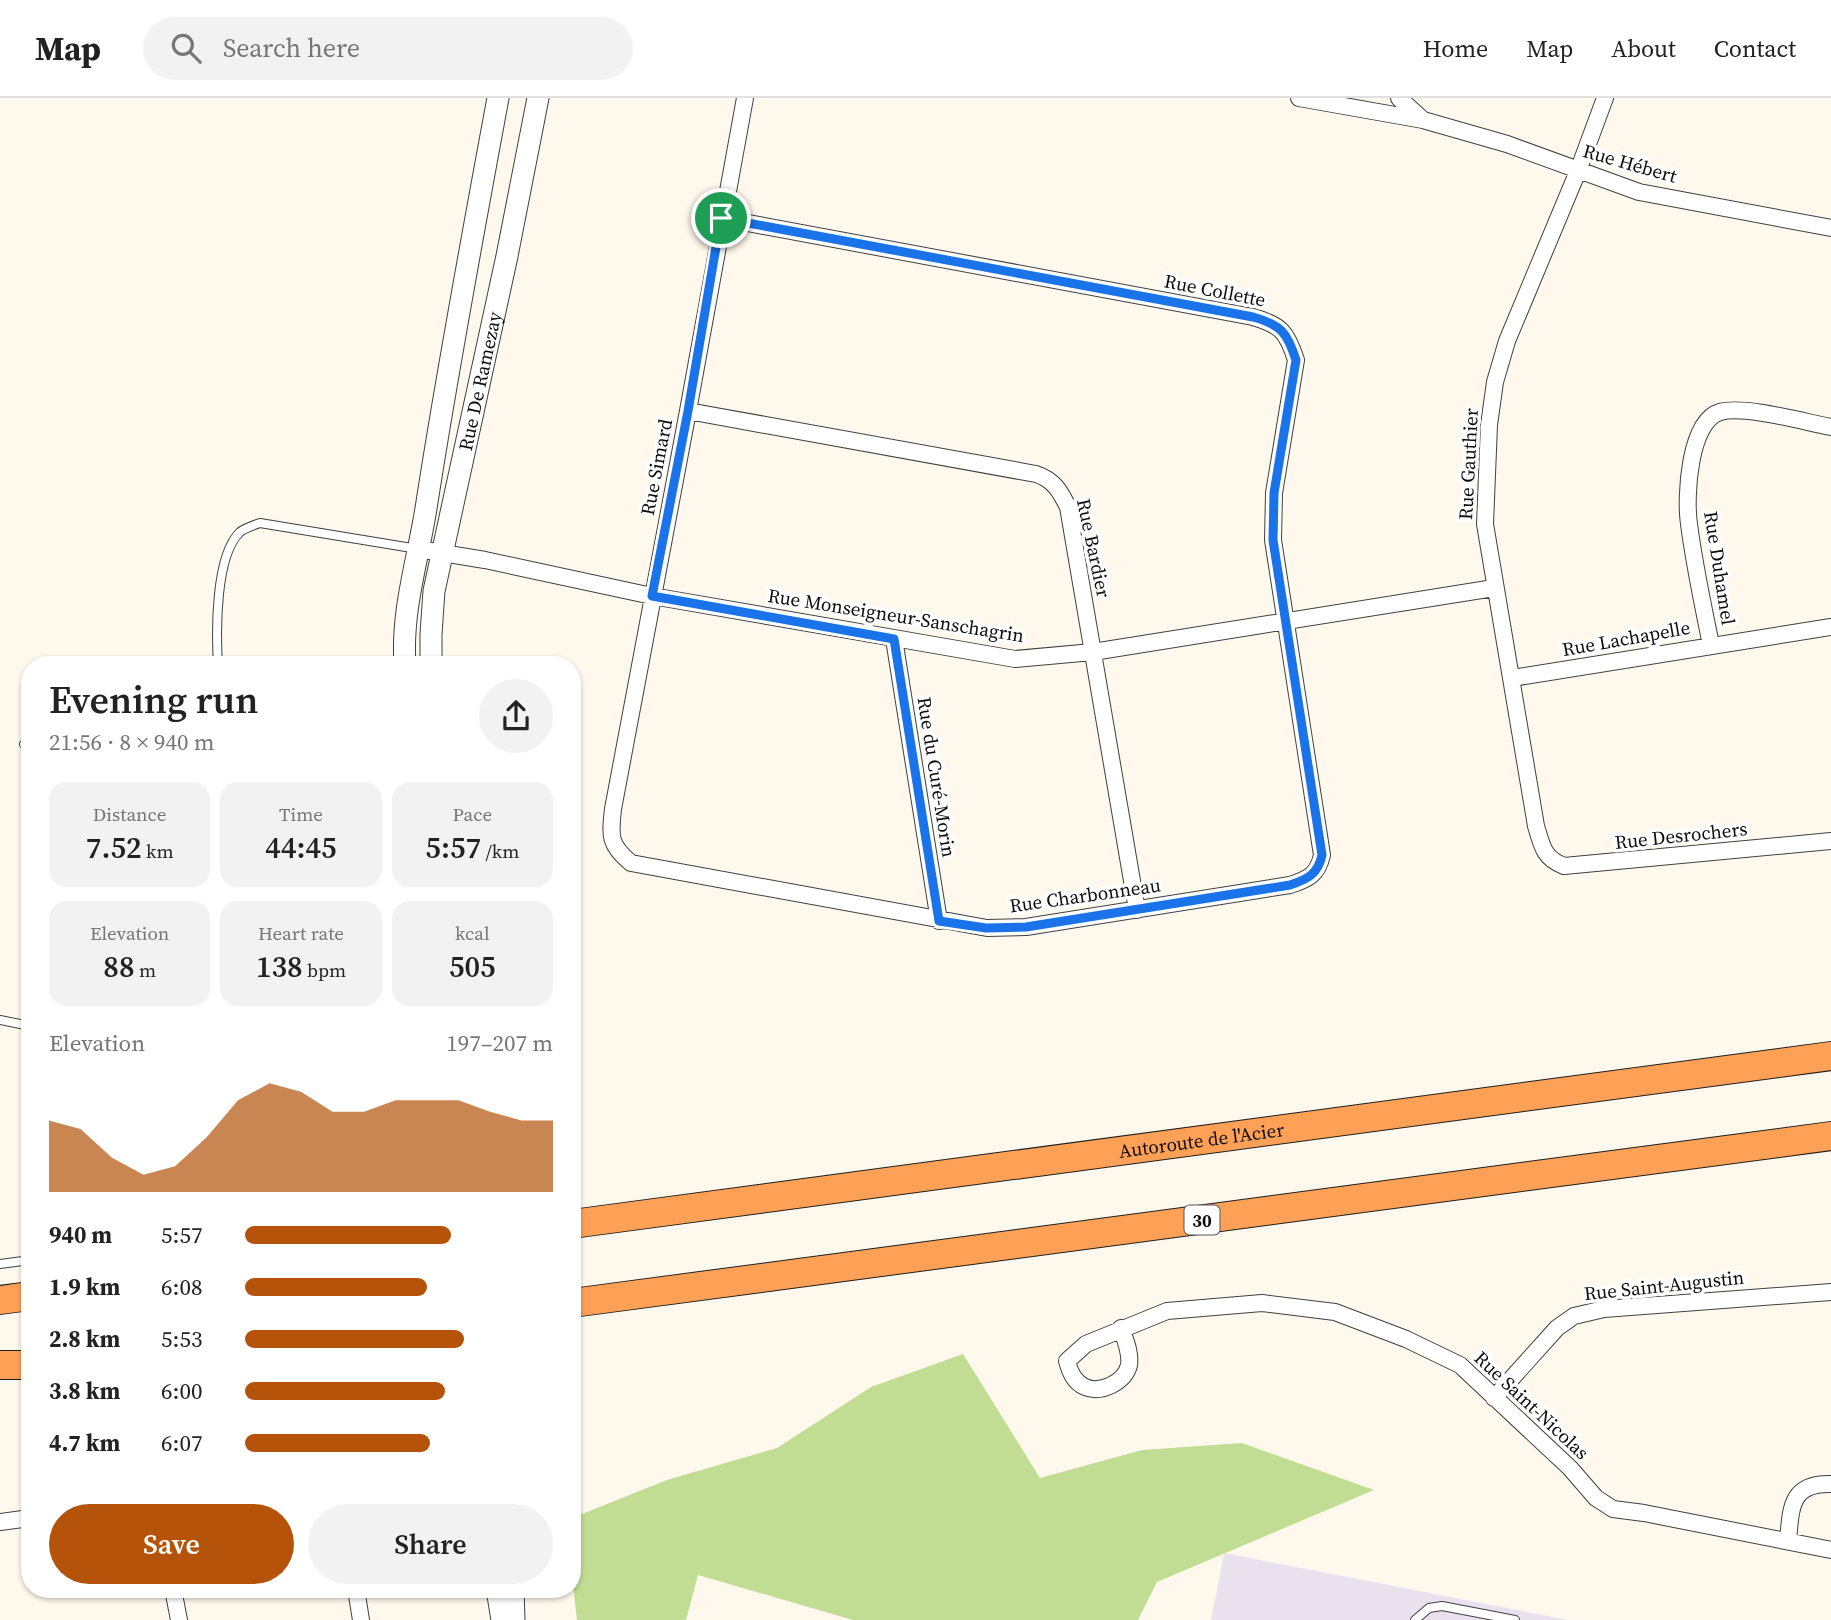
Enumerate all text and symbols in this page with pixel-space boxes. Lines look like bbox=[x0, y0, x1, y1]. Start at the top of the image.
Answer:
search box bbox=[143, 17, 633, 80]
text: Map bbox=[35, 26, 101, 71]
icon: search bbox=[167, 29, 205, 67]
text: Search here bbox=[223, 30, 360, 66]
text: Home bbox=[1423, 32, 1488, 65]
text: Map bbox=[1526, 32, 1573, 65]
text: About bbox=[1611, 32, 1676, 65]
text: Contact bbox=[1714, 32, 1796, 65]
street label: Rue Hébert bbox=[1580, 137, 1681, 189]
pin bbox=[691, 188, 751, 248]
icon: arrive bbox=[702, 199, 740, 237]
street label: Rue Collette bbox=[1162, 267, 1268, 313]
street label: Rue De Ramezay bbox=[452, 309, 508, 453]
street label: Rue Gauthier bbox=[1452, 407, 1484, 521]
street label: Rue Simard bbox=[634, 416, 678, 518]
street label: Rue Bardier bbox=[1071, 496, 1117, 600]
street label: Rue Duhamel bbox=[1698, 509, 1742, 627]
street label: Rue Monseigneur-Sanschagrin bbox=[766, 582, 1026, 648]
street label: Rue Lachapelle bbox=[1560, 614, 1692, 662]
text: Evening run bbox=[49, 674, 258, 726]
button: share bbox=[479, 679, 553, 753]
street label: Rue du Curé-Morin bbox=[911, 695, 963, 859]
text: 21:56 · 8 × 940 m bbox=[49, 726, 215, 758]
text: Distance bbox=[93, 801, 166, 827]
text: Time bbox=[279, 801, 323, 827]
text: Pace bbox=[452, 801, 492, 827]
street label: Rue Desrochers bbox=[1613, 815, 1749, 855]
text: 7.52 bbox=[86, 827, 142, 868]
text: 44:45 bbox=[265, 827, 337, 868]
text: 5:57 bbox=[425, 827, 481, 868]
text: km bbox=[142, 838, 174, 864]
text: /km bbox=[481, 838, 519, 864]
street label: Rue Charbonneau bbox=[1008, 872, 1162, 918]
text: Elevation bbox=[90, 920, 169, 946]
text: Heart rate bbox=[258, 920, 344, 946]
text: kcal bbox=[455, 920, 490, 946]
text: 88 bbox=[103, 946, 134, 987]
text: 138 bbox=[256, 946, 303, 987]
text: 505 bbox=[449, 946, 496, 987]
text: m bbox=[134, 957, 156, 983]
text: bpm bbox=[303, 957, 346, 983]
text: Elevation bbox=[49, 1027, 145, 1059]
text: 197–207 m bbox=[446, 1027, 553, 1059]
street label: Autoroute de l'Acier bbox=[1117, 1116, 1286, 1164]
road number: 30 bbox=[1184, 1205, 1220, 1234]
text: 940 m bbox=[49, 1219, 112, 1251]
text: 5:57 bbox=[161, 1219, 202, 1251]
street label: Rue Saint-Augustin bbox=[1583, 1264, 1745, 1306]
text: 1.9 km bbox=[49, 1271, 120, 1303]
text: 6:08 bbox=[161, 1271, 202, 1303]
text: 2.8 km bbox=[49, 1323, 120, 1355]
text: 5:53 bbox=[161, 1323, 202, 1355]
street label: Rue Saint-Nicolas bbox=[1469, 1345, 1595, 1465]
text: 3.8 km bbox=[49, 1375, 120, 1407]
text: 6:00 bbox=[161, 1375, 202, 1407]
text: 4.7 km bbox=[49, 1427, 120, 1459]
text: 6:07 bbox=[161, 1427, 202, 1459]
button: Save bbox=[49, 1504, 294, 1584]
button: Share bbox=[308, 1504, 553, 1584]

